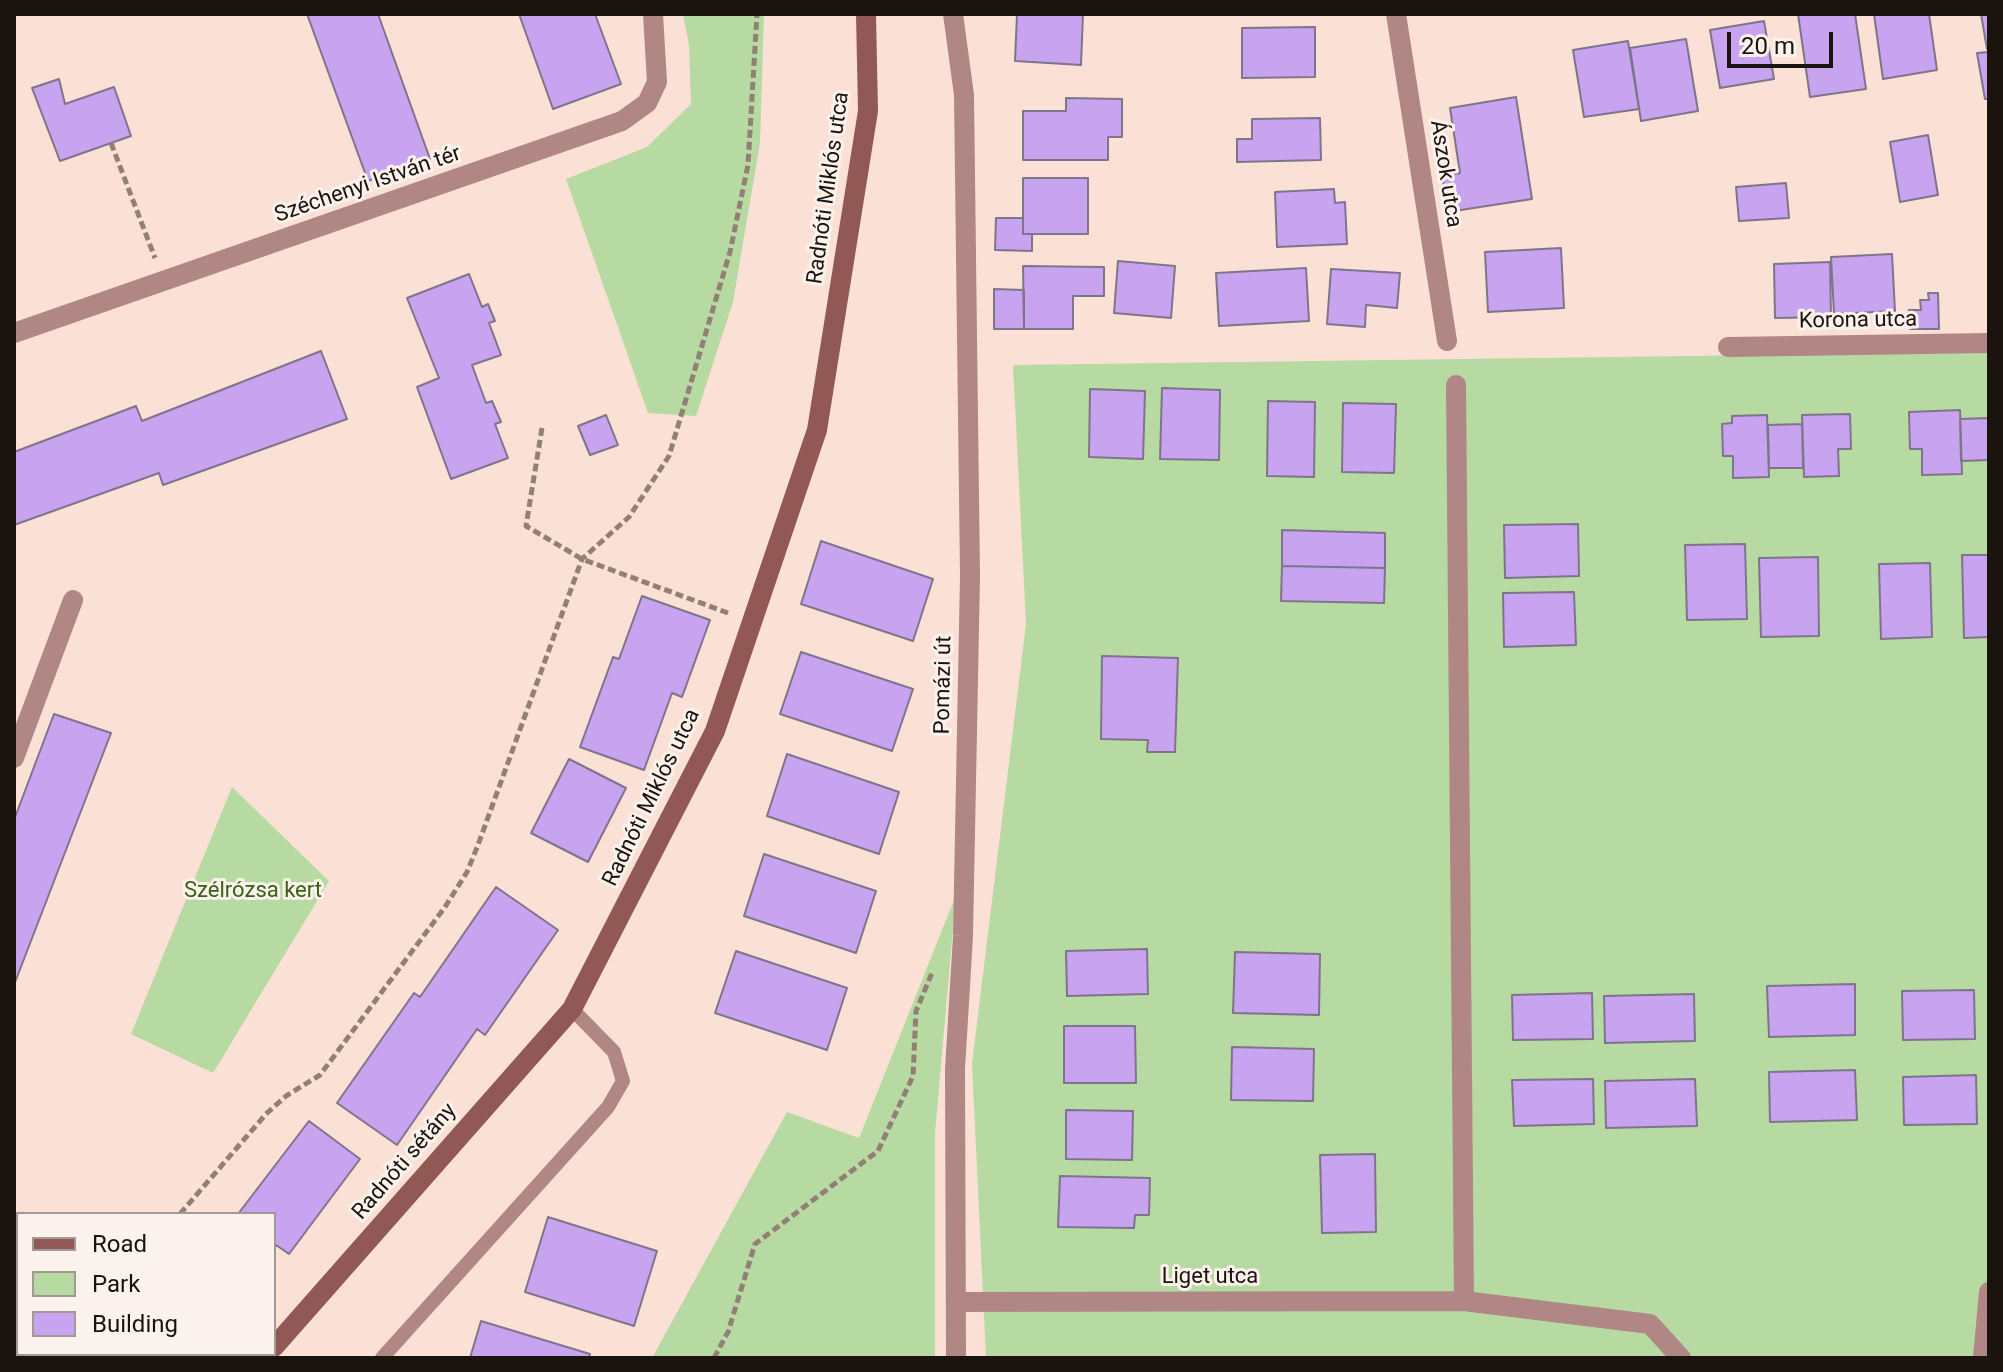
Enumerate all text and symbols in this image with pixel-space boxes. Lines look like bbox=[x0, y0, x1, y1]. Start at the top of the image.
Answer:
scale bar bbox=[1731, 16, 1837, 66]
text: 20 m bbox=[1741, 32, 1795, 60]
street label: Radnóti Miklós utca bbox=[802, 90, 856, 286]
street label: Ászok utca bbox=[1423, 118, 1467, 230]
street label: Széchenyi István tér bbox=[271, 141, 465, 229]
street label: Korona utca bbox=[1799, 307, 1917, 335]
street label: Pomázi út bbox=[930, 635, 958, 735]
street label: Radnóti Miklós utca bbox=[598, 705, 706, 891]
park label: Szélrózsa kert bbox=[184, 878, 322, 904]
street label: Radnóti sétány bbox=[347, 1098, 463, 1226]
legend bbox=[16, 1212, 276, 1356]
text: Road bbox=[92, 1230, 147, 1258]
street label: Liget utca bbox=[1162, 1264, 1258, 1290]
text: Park bbox=[92, 1270, 140, 1298]
text: Building bbox=[92, 1310, 178, 1338]

